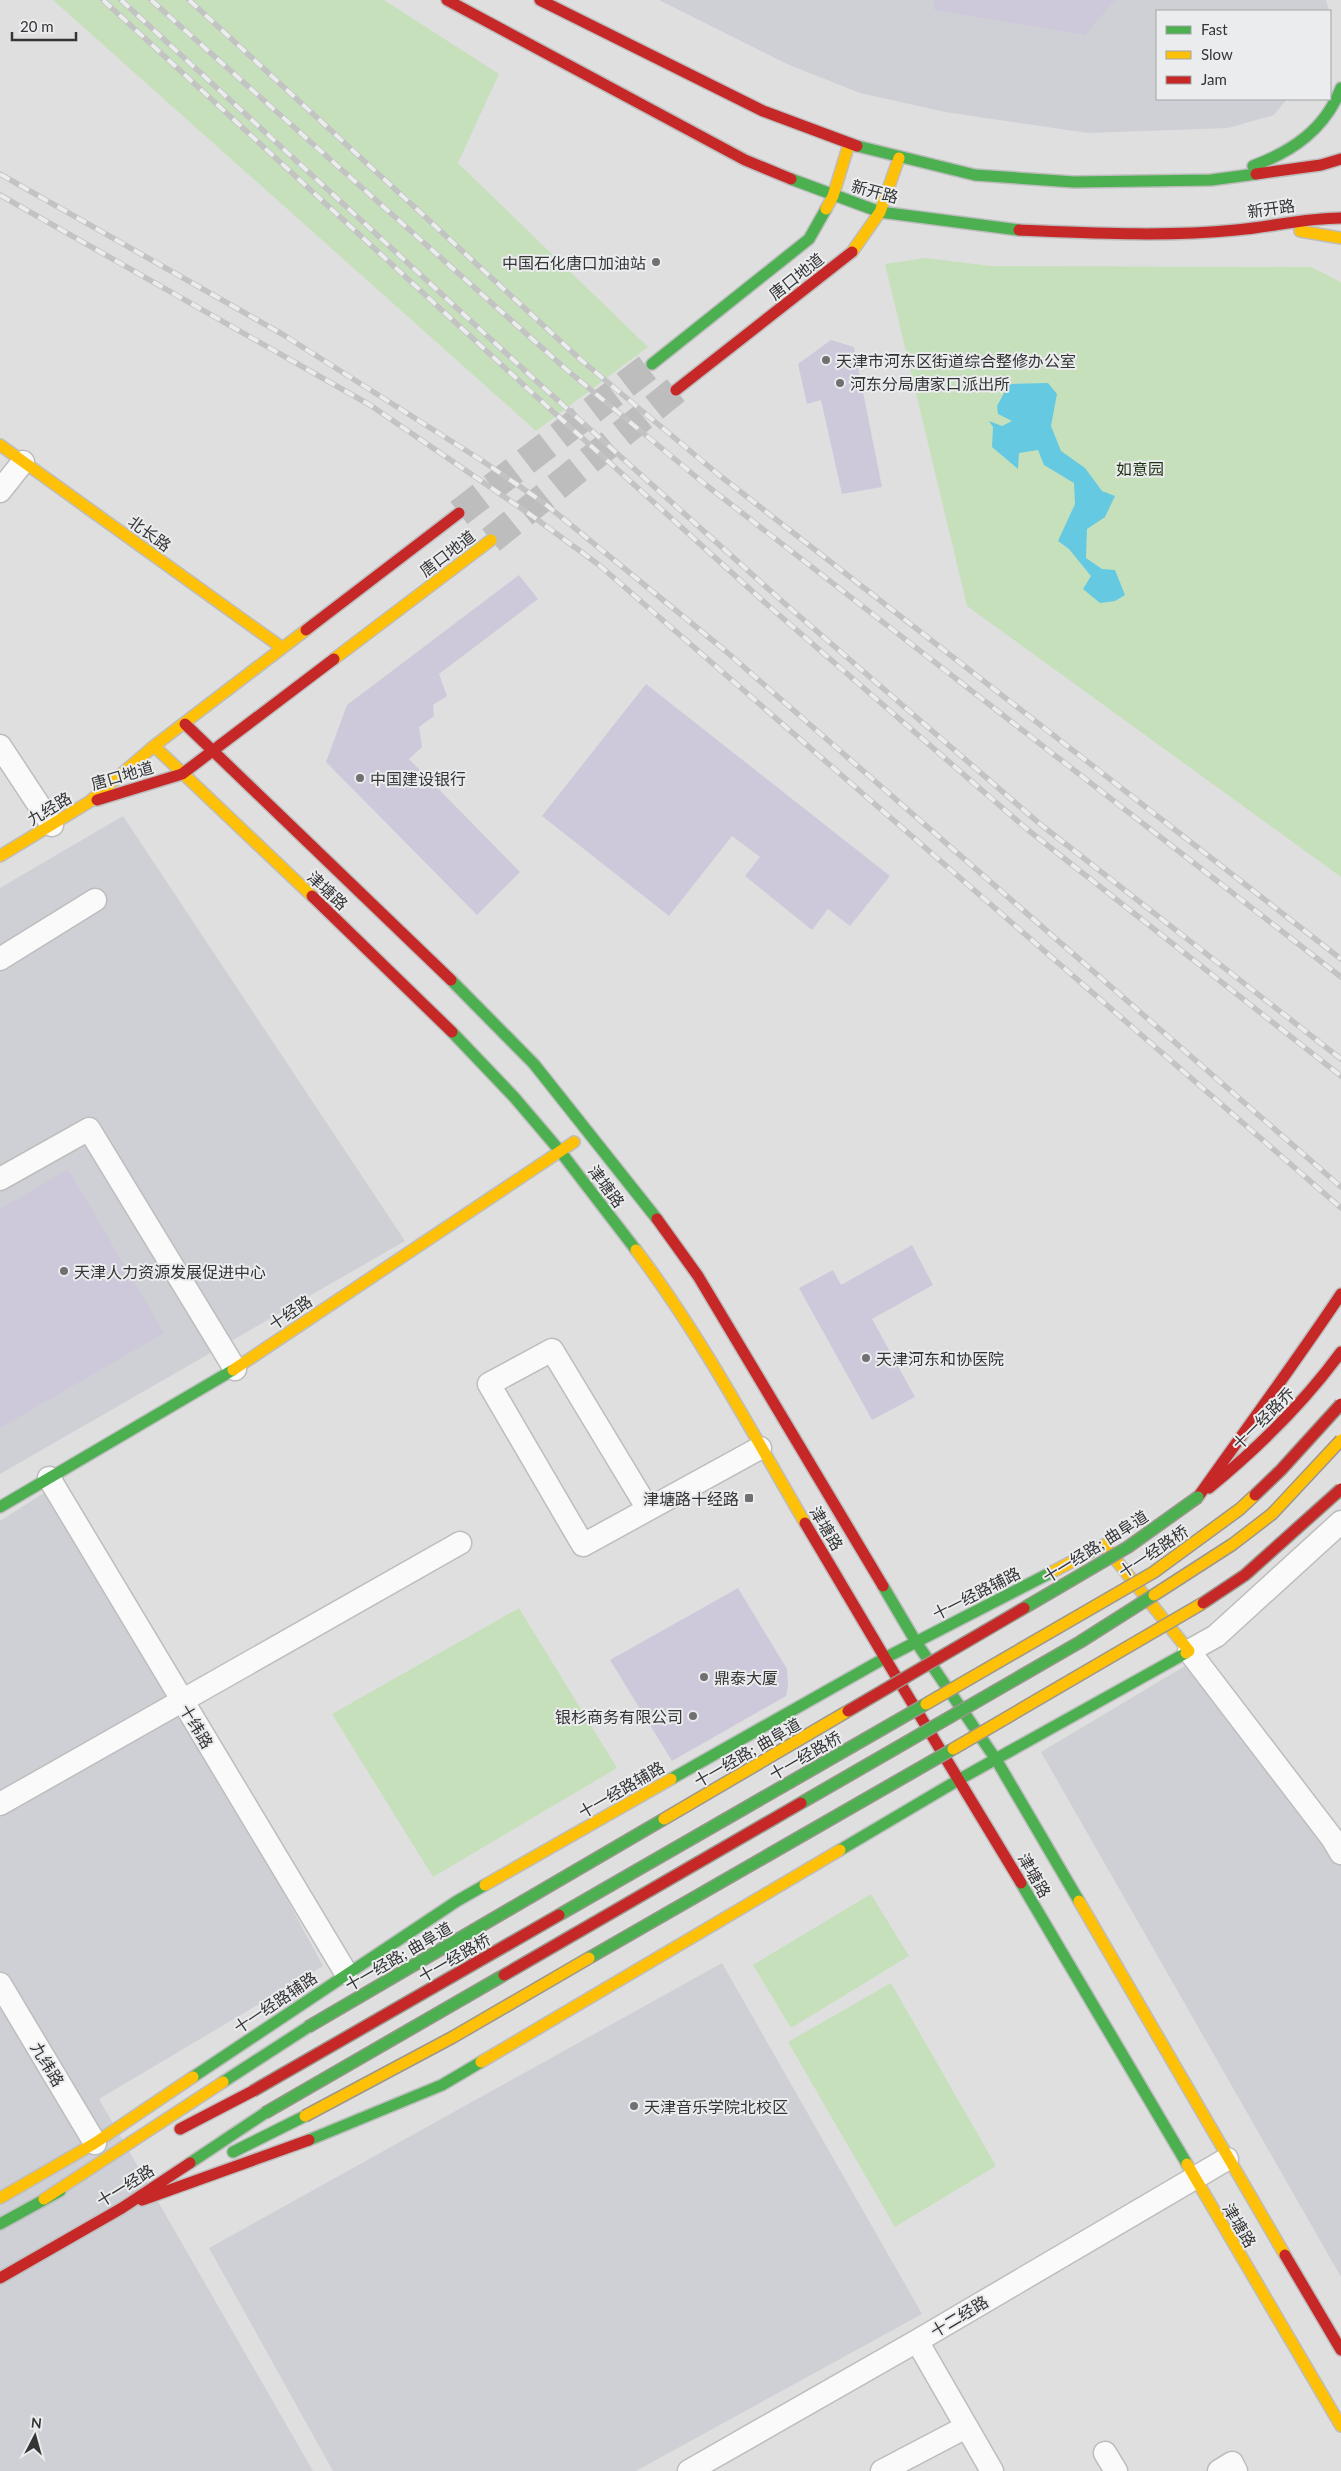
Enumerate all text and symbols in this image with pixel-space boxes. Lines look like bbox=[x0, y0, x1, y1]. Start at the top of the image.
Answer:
scale bar bbox=[12, 10, 76, 42]
legend bbox=[1156, 10, 1331, 100]
text: 20 m bbox=[20, 17, 54, 35]
text: Fast bbox=[1201, 20, 1228, 38]
text: Slow bbox=[1201, 45, 1233, 63]
text: Jam bbox=[1201, 70, 1227, 88]
street label: 新开路 bbox=[849, 176, 901, 206]
street label: 新开路 bbox=[1246, 195, 1296, 221]
street label: 唐口地道 bbox=[765, 249, 827, 303]
place label: 中国石化唐口加油站 bbox=[502, 253, 646, 272]
marker: 中国石化唐口加油站 bbox=[650, 256, 662, 268]
place label: 天津市河东区街道综合整修办公室 bbox=[836, 351, 1076, 370]
marker: 天津市河东区街道综合整修办公室 bbox=[820, 354, 832, 366]
place label: 河东分局唐家口派出所 bbox=[850, 374, 1010, 393]
marker: 河东分局唐家口派出所 bbox=[834, 377, 846, 389]
park label: 如意园 bbox=[1116, 459, 1164, 478]
street label: 北长路 bbox=[125, 511, 175, 555]
street label: 唐口地道 bbox=[416, 526, 478, 580]
street label: 唐口地道 bbox=[89, 757, 155, 793]
place label: 中国建设银行 bbox=[370, 769, 466, 788]
marker: 中国建设银行 bbox=[354, 772, 366, 784]
street label: 九经路 bbox=[24, 787, 74, 829]
street label: 津塘路 bbox=[304, 867, 352, 913]
street label: 津塘路 bbox=[585, 1161, 629, 1211]
place label: 天津人力资源发展促进中心 bbox=[74, 1262, 266, 1281]
marker: 天津人力资源发展促进中心 bbox=[58, 1265, 70, 1277]
street label: 十经路 bbox=[265, 1291, 315, 1333]
place label: 天津河东和协医院 bbox=[876, 1349, 1004, 1368]
marker: 天津河东和协医院 bbox=[860, 1352, 872, 1364]
street label: 十一经路乔 bbox=[1228, 1383, 1298, 1453]
place label: 津塘路十经路 bbox=[643, 1489, 739, 1508]
marker: 津塘路十经路 bbox=[743, 1492, 755, 1504]
street label: 津塘路 bbox=[806, 1503, 848, 1553]
street label: 十一经路; 曲阜道 bbox=[1039, 1506, 1151, 1586]
street label: 十一经路桥 bbox=[1115, 1521, 1191, 1581]
street label: 十一经路辅路 bbox=[929, 1563, 1023, 1623]
place label: 鼎泰大厦 bbox=[714, 1668, 778, 1687]
marker: 鼎泰大厦 bbox=[698, 1671, 710, 1683]
street label: 十纬路 bbox=[176, 1701, 218, 1751]
place label: 银杉商务有限公司 bbox=[555, 1707, 683, 1726]
marker: 银杉商务有限公司 bbox=[687, 1710, 699, 1722]
street label: 十一经路; 曲阜道 bbox=[690, 1714, 804, 1790]
street label: 十一经路桥 bbox=[766, 1727, 844, 1783]
street label: 十一经路辅路 bbox=[575, 1757, 667, 1821]
street label: 津塘路 bbox=[1015, 1849, 1055, 1901]
street label: 十一经路; 曲阜道 bbox=[341, 1918, 455, 1994]
street label: 十一经路桥 bbox=[415, 1929, 493, 1985]
street label: 十一经路辅路 bbox=[230, 1967, 320, 2037]
street label: 九纬路 bbox=[27, 2039, 69, 2089]
place label: 天津音乐学院北校区 bbox=[644, 2097, 788, 2116]
marker: 天津音乐学院北校区 bbox=[628, 2100, 640, 2112]
street label: 十一经路 bbox=[93, 2160, 157, 2210]
street label: 津塘路 bbox=[1219, 2200, 1261, 2250]
street label: 十二经路 bbox=[927, 2291, 991, 2341]
north arrow bbox=[10, 2411, 60, 2461]
text: N bbox=[30, 2414, 43, 2432]

